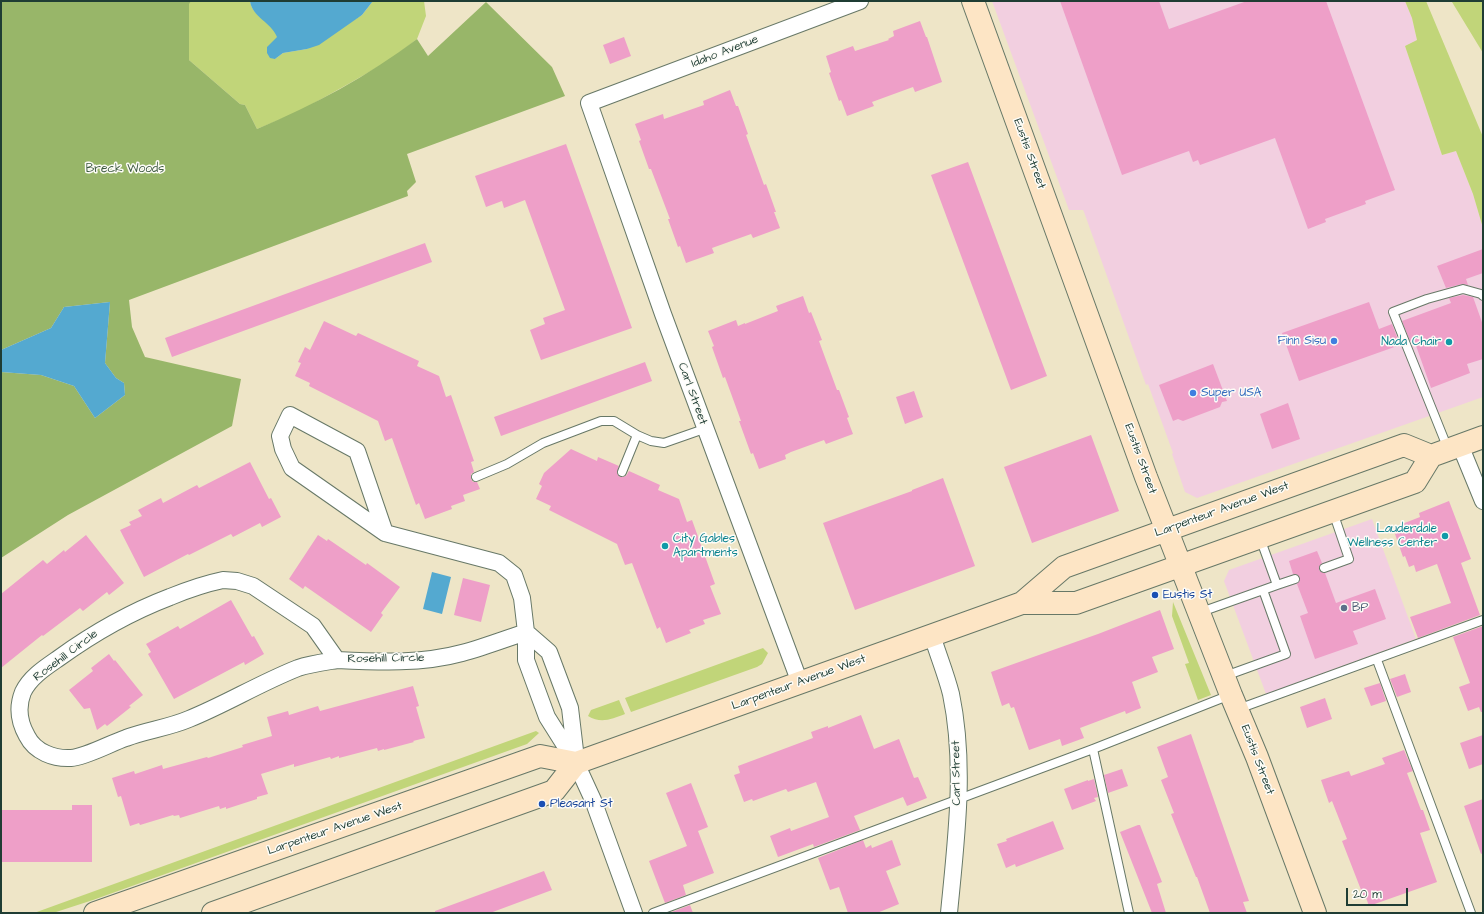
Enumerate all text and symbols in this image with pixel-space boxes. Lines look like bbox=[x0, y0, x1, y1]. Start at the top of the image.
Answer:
street label: Idaho Avenue bbox=[689, 33, 761, 71]
street label: Eustis Street bbox=[1010, 117, 1048, 191]
park label: Breck Woods bbox=[86, 162, 164, 176]
place label: Finn Sisu bbox=[1277, 334, 1326, 348]
place label: Nada Chair bbox=[1381, 335, 1441, 349]
marker: Finn Sisu bbox=[1329, 336, 1339, 346]
marker: Nada Chair bbox=[1444, 337, 1454, 347]
street label: Carl Street bbox=[674, 361, 710, 427]
place label: Super USA bbox=[1201, 386, 1262, 400]
marker: Super USA bbox=[1188, 388, 1198, 398]
street label: Eustis Street bbox=[1121, 422, 1159, 496]
street label: Larpenteur Avenue West bbox=[1153, 479, 1291, 541]
place label: Lauderdale Wellness Center bbox=[1347, 522, 1437, 550]
marker: Lauderdale Wellness Center bbox=[1440, 531, 1450, 541]
place label: City Gables Apartments bbox=[673, 532, 738, 560]
marker: City Gables Apartments bbox=[660, 541, 670, 551]
place label: Eustis St bbox=[1163, 588, 1212, 602]
marker: Eustis St bbox=[1150, 590, 1160, 600]
place label: BP bbox=[1352, 601, 1368, 615]
marker: BP bbox=[1339, 603, 1349, 613]
street label: Rosehill Circle bbox=[31, 627, 101, 685]
street label: Rosehill Circle bbox=[347, 651, 425, 667]
street label: Larpenteur Avenue West bbox=[730, 652, 868, 714]
street label: Eustis Street bbox=[1237, 723, 1277, 797]
street label: Carl Street bbox=[949, 740, 965, 806]
place label: Pleasant St bbox=[550, 797, 612, 811]
street label: Larpenteur Avenue West bbox=[266, 799, 404, 859]
marker: Pleasant St bbox=[537, 799, 547, 809]
scale bar bbox=[1348, 880, 1410, 906]
text: 20 m bbox=[1353, 886, 1382, 903]

